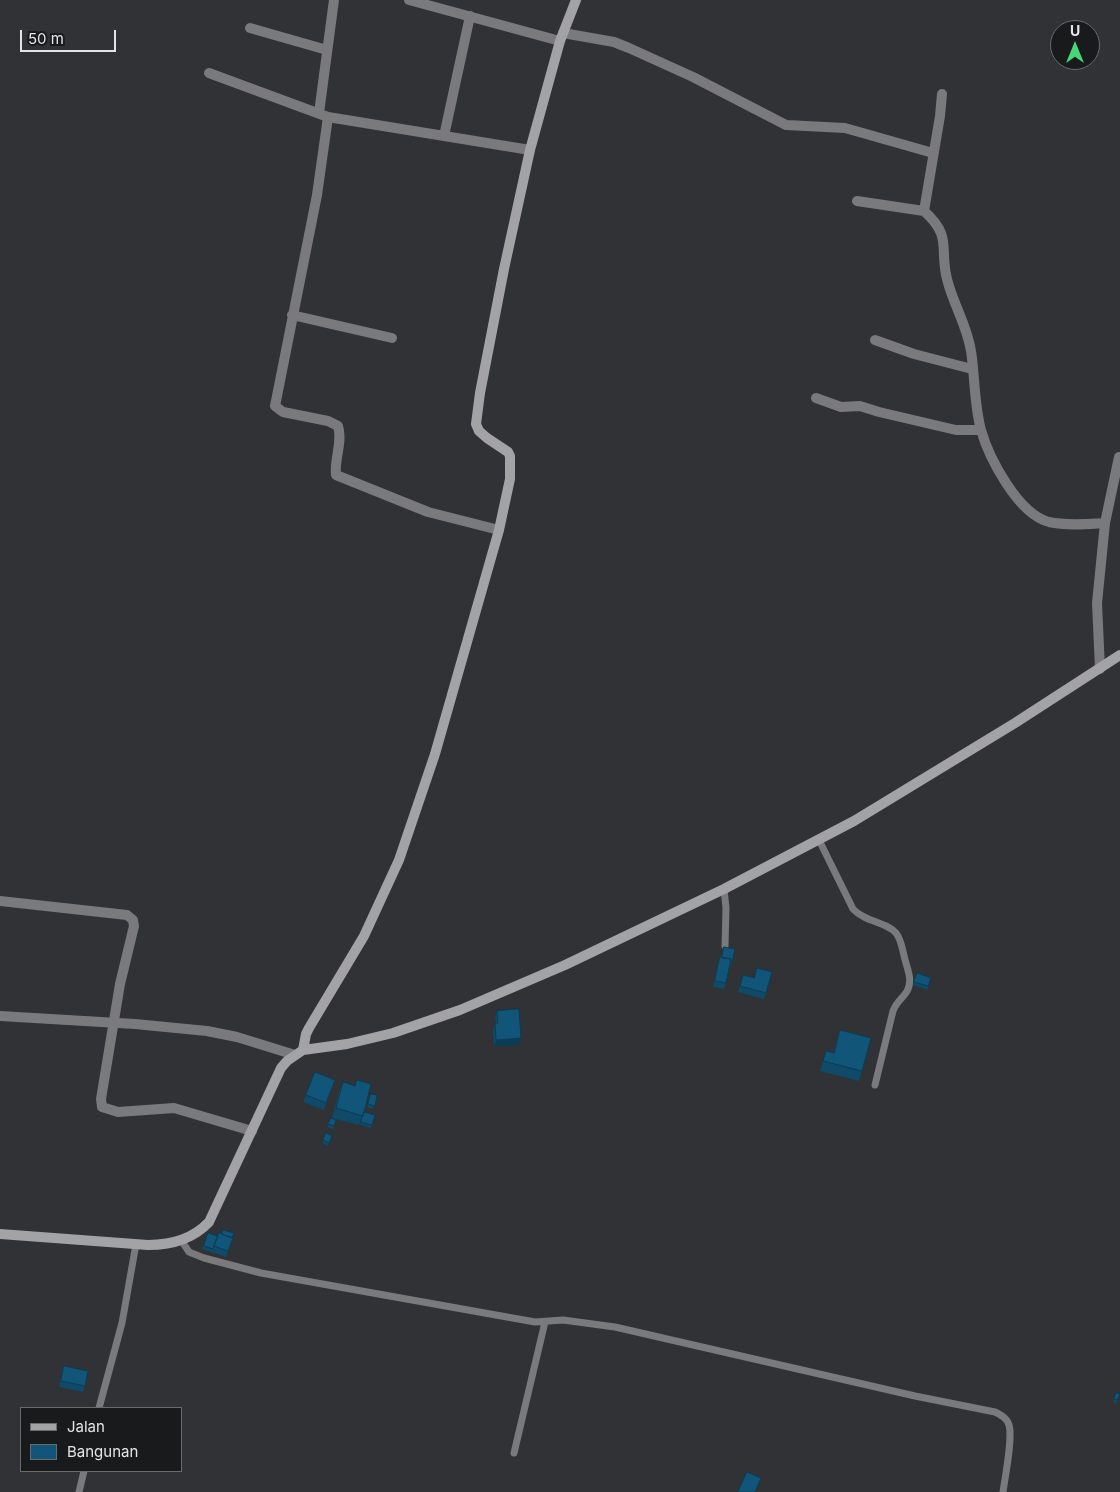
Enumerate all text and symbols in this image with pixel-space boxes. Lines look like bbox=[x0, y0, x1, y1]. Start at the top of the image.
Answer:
scale bar bbox=[22, 20, 119, 52]
north arrow bbox=[1050, 20, 1100, 70]
text: U bbox=[1070, 22, 1080, 39]
text: 50 m bbox=[28, 29, 64, 48]
legend bbox=[20, 1407, 182, 1472]
text: Jalan bbox=[67, 1417, 105, 1436]
text: Bangunan bbox=[67, 1442, 138, 1461]

